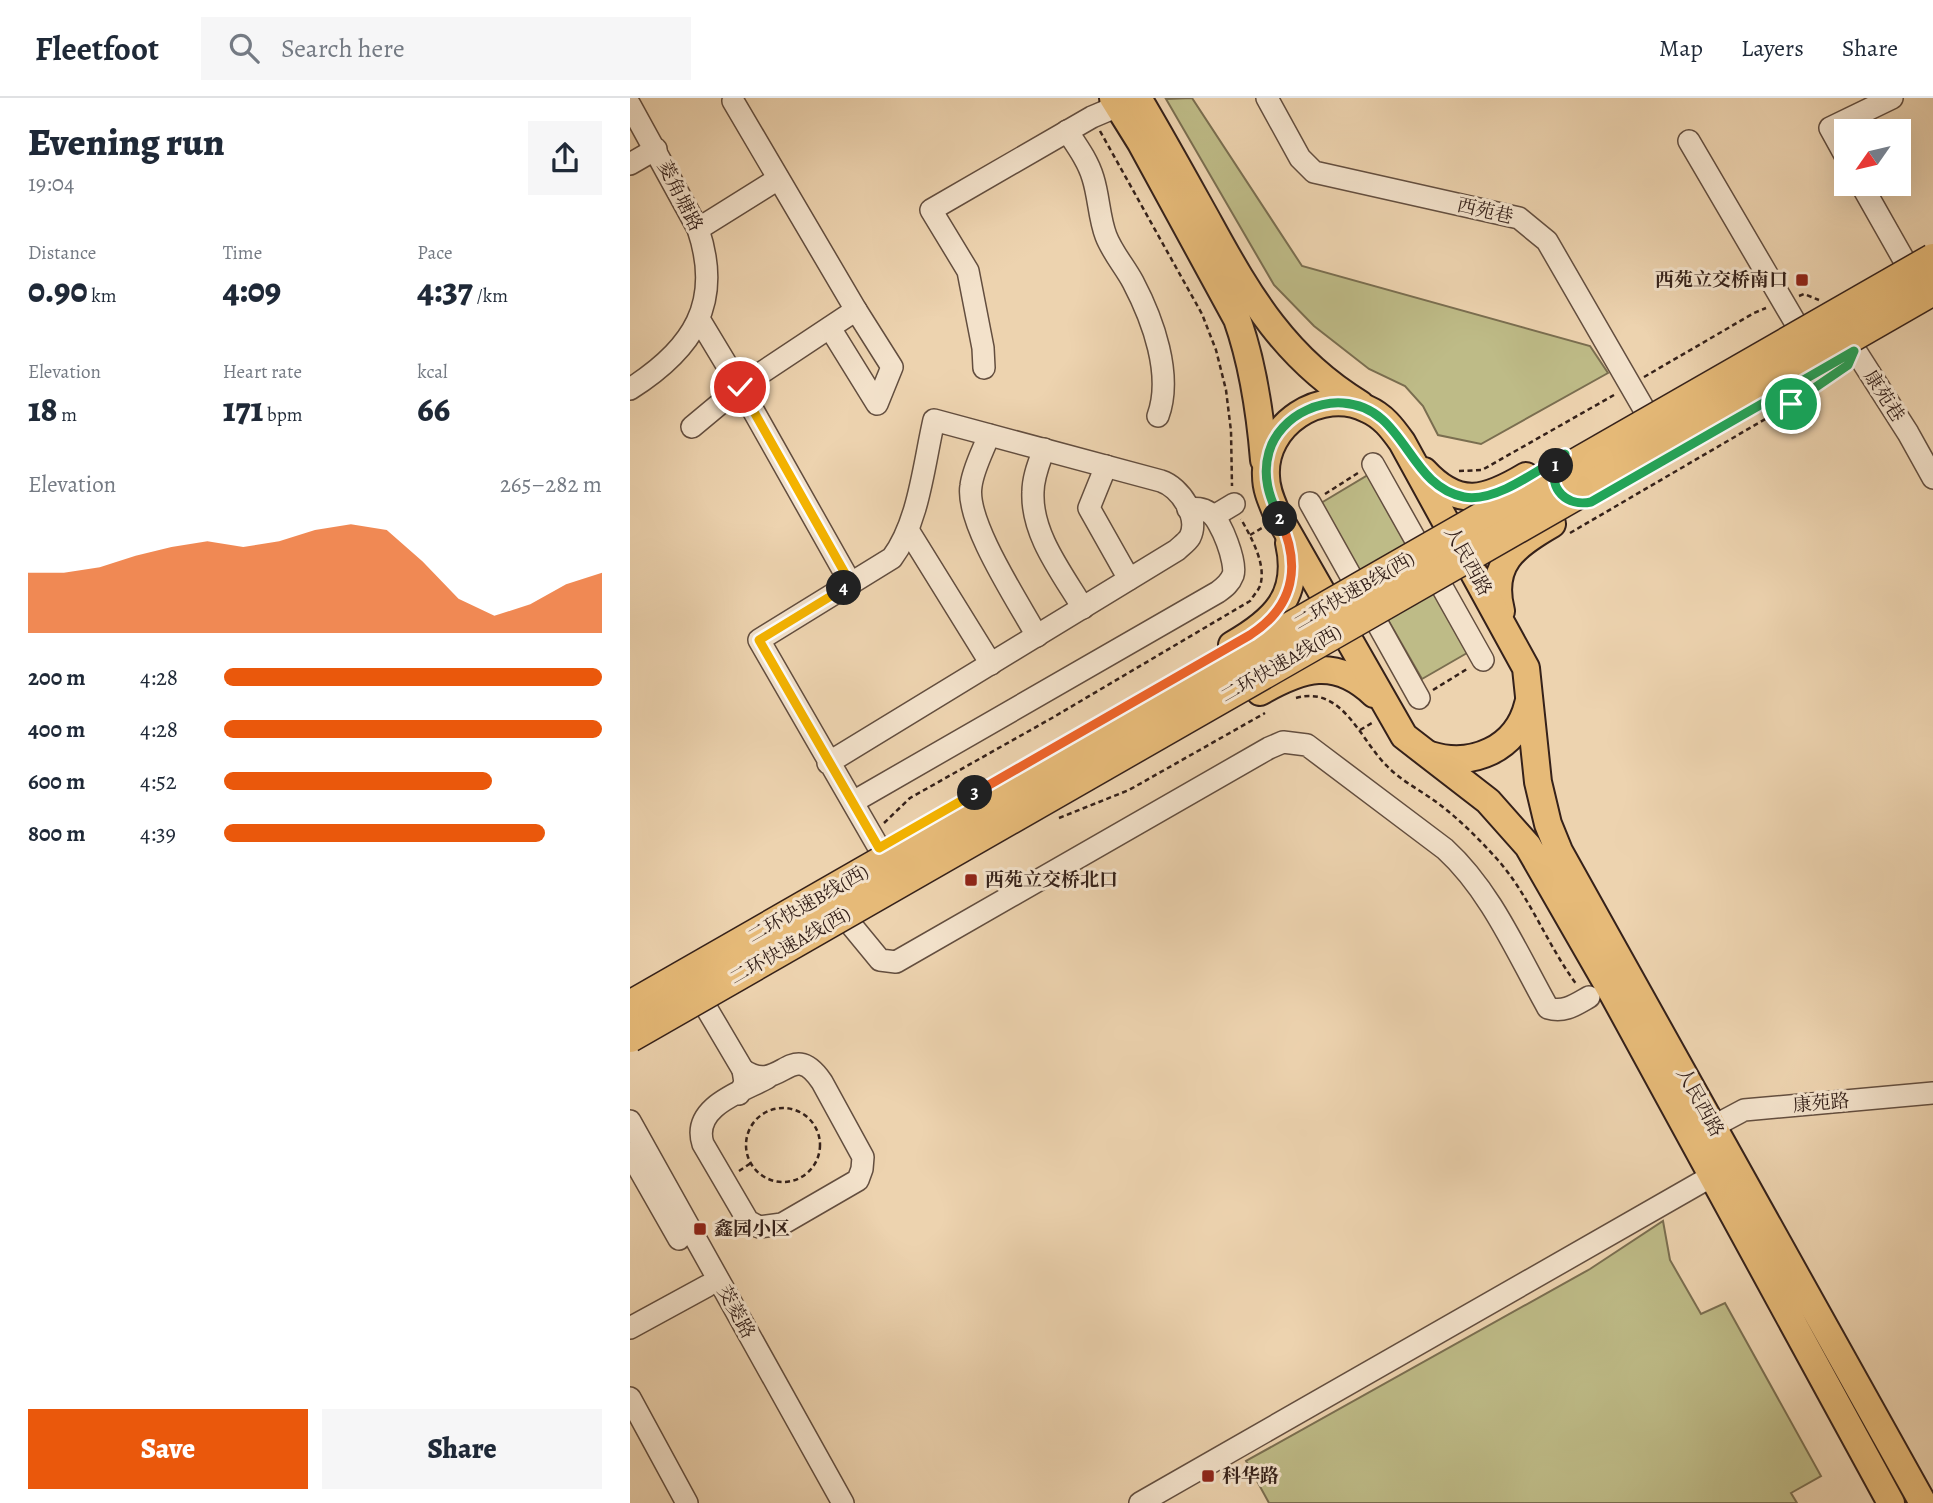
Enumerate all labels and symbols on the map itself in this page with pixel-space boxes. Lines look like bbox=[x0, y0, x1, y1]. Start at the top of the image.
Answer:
north arrow bbox=[1834, 119, 1911, 196]
street label: 菱角塘路 bbox=[651, 156, 709, 236]
street label: 西苑巷 bbox=[1454, 192, 1516, 230]
place label: 西苑立交桥南口 bbox=[1655, 267, 1788, 293]
marker: 西苑立交桥南口 bbox=[1794, 272, 1810, 288]
pin bbox=[710, 357, 770, 417]
street label: 康苑巷 bbox=[1858, 365, 1910, 427]
pin bbox=[1761, 374, 1821, 434]
pin: 1 bbox=[1538, 448, 1574, 484]
pin: 2 bbox=[1262, 502, 1298, 536]
street label: 人民西路 bbox=[1438, 521, 1498, 601]
street label: 二环快速B线(西) bbox=[1289, 546, 1419, 636]
pin: 4 bbox=[826, 570, 862, 606]
street label: 二环快速A线(西) bbox=[1216, 619, 1346, 709]
pin: 3 bbox=[958, 776, 992, 810]
street label: 二环快速B线(西) bbox=[743, 859, 873, 949]
place label: 西苑立交桥北口 bbox=[985, 867, 1118, 893]
marker: 西苑立交桥北口 bbox=[963, 872, 979, 888]
street label: 二环快速A线(西) bbox=[725, 901, 855, 991]
street label: 人民西路 bbox=[1670, 1062, 1730, 1142]
street label: 康苑路 bbox=[1791, 1088, 1851, 1118]
place label: 鑫园小区 bbox=[714, 1216, 790, 1242]
marker: 鑫园小区 bbox=[692, 1221, 708, 1237]
street label: 茭菱路 bbox=[711, 1281, 761, 1343]
place label: 科华路 bbox=[1222, 1463, 1279, 1489]
marker: 科华路 bbox=[1200, 1468, 1216, 1484]

